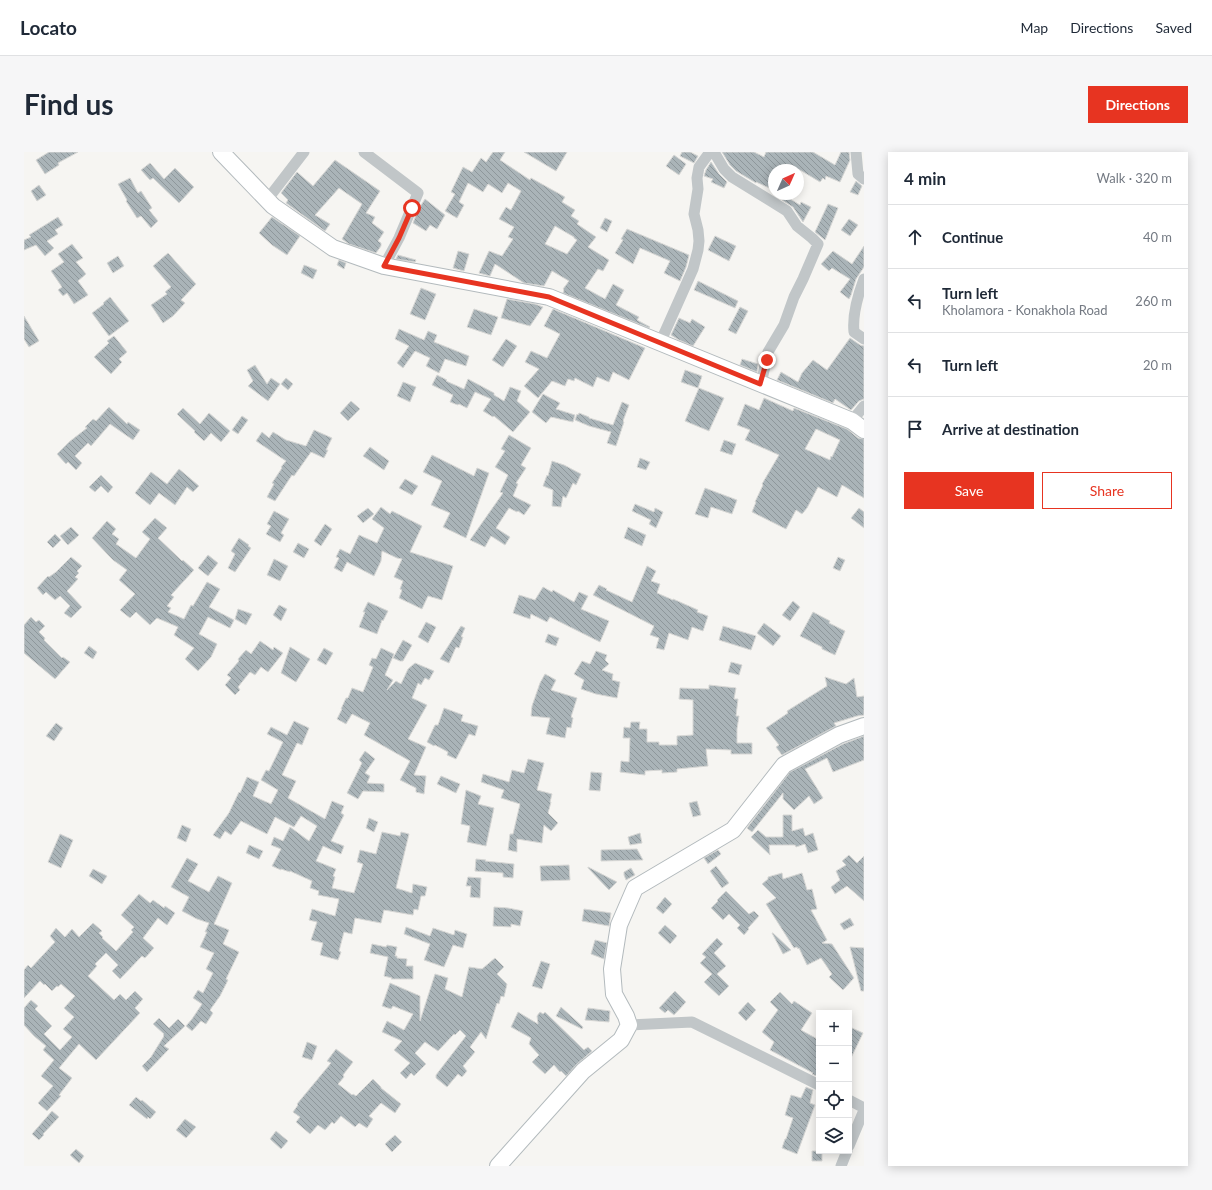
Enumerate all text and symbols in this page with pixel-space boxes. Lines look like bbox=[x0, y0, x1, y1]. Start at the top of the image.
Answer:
text: Locato bbox=[20, 16, 77, 39]
text: Map bbox=[1021, 19, 1048, 36]
text: Directions bbox=[1070, 19, 1133, 36]
text: Saved bbox=[1155, 19, 1192, 36]
button: Directions bbox=[1088, 86, 1188, 123]
text: Find us bbox=[24, 87, 114, 121]
north arrow bbox=[768, 164, 804, 200]
text: 4 min bbox=[904, 168, 946, 189]
text: Walk · 320 m bbox=[1096, 170, 1172, 186]
route start bbox=[403, 199, 421, 217]
icon: ahead bbox=[904, 226, 926, 248]
text: Continue bbox=[942, 228, 1003, 246]
text: 40 m bbox=[1143, 229, 1172, 245]
text: Turn left bbox=[942, 284, 998, 302]
icon: left bbox=[904, 290, 926, 312]
text: 260 m bbox=[1135, 293, 1172, 309]
text: Kholamora - Konakhola Road bbox=[942, 302, 1108, 318]
route end bbox=[758, 351, 776, 369]
icon: left bbox=[904, 354, 926, 376]
text: Turn left bbox=[942, 356, 998, 374]
text: 20 m bbox=[1143, 357, 1172, 373]
icon: arrive bbox=[904, 418, 926, 440]
text: Arrive at destination bbox=[942, 420, 1079, 438]
button: Save bbox=[904, 472, 1034, 509]
button: Share bbox=[1042, 472, 1172, 509]
map controls bbox=[816, 1010, 852, 1154]
button: + bbox=[816, 1010, 852, 1046]
button: − bbox=[816, 1046, 852, 1082]
button: locate bbox=[816, 1082, 852, 1118]
button: layers bbox=[816, 1118, 852, 1154]

